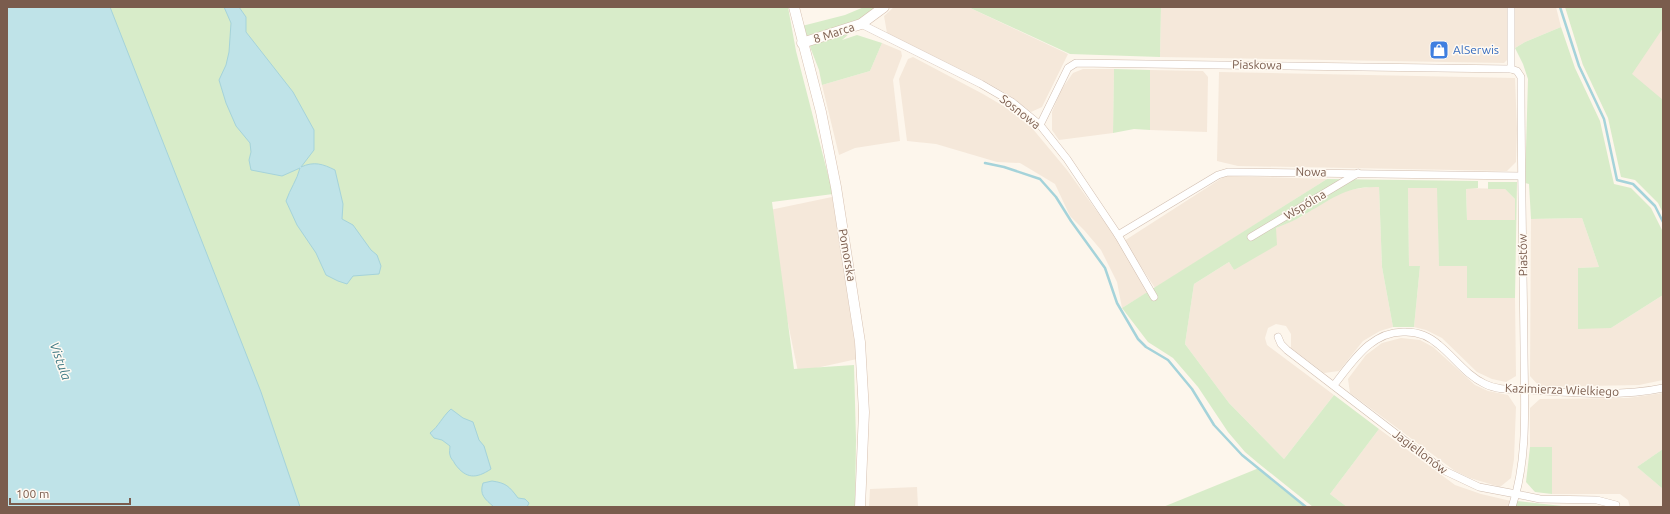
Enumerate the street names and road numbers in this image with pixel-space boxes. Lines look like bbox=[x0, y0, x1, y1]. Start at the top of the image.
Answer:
street label: 8 Marca bbox=[812, 20, 856, 45]
street label: Piaskowa bbox=[1232, 58, 1282, 71]
street label: Sosnowa bbox=[997, 92, 1043, 131]
street label: Nowa bbox=[1295, 165, 1327, 178]
street label: Wspólna bbox=[1282, 187, 1328, 222]
street label: Pomorska bbox=[836, 227, 859, 282]
street label: Piastów bbox=[1516, 233, 1529, 276]
street label: Kazimierza Wielkiego bbox=[1505, 381, 1619, 398]
street label: Jagiellonów bbox=[1390, 427, 1451, 477]

